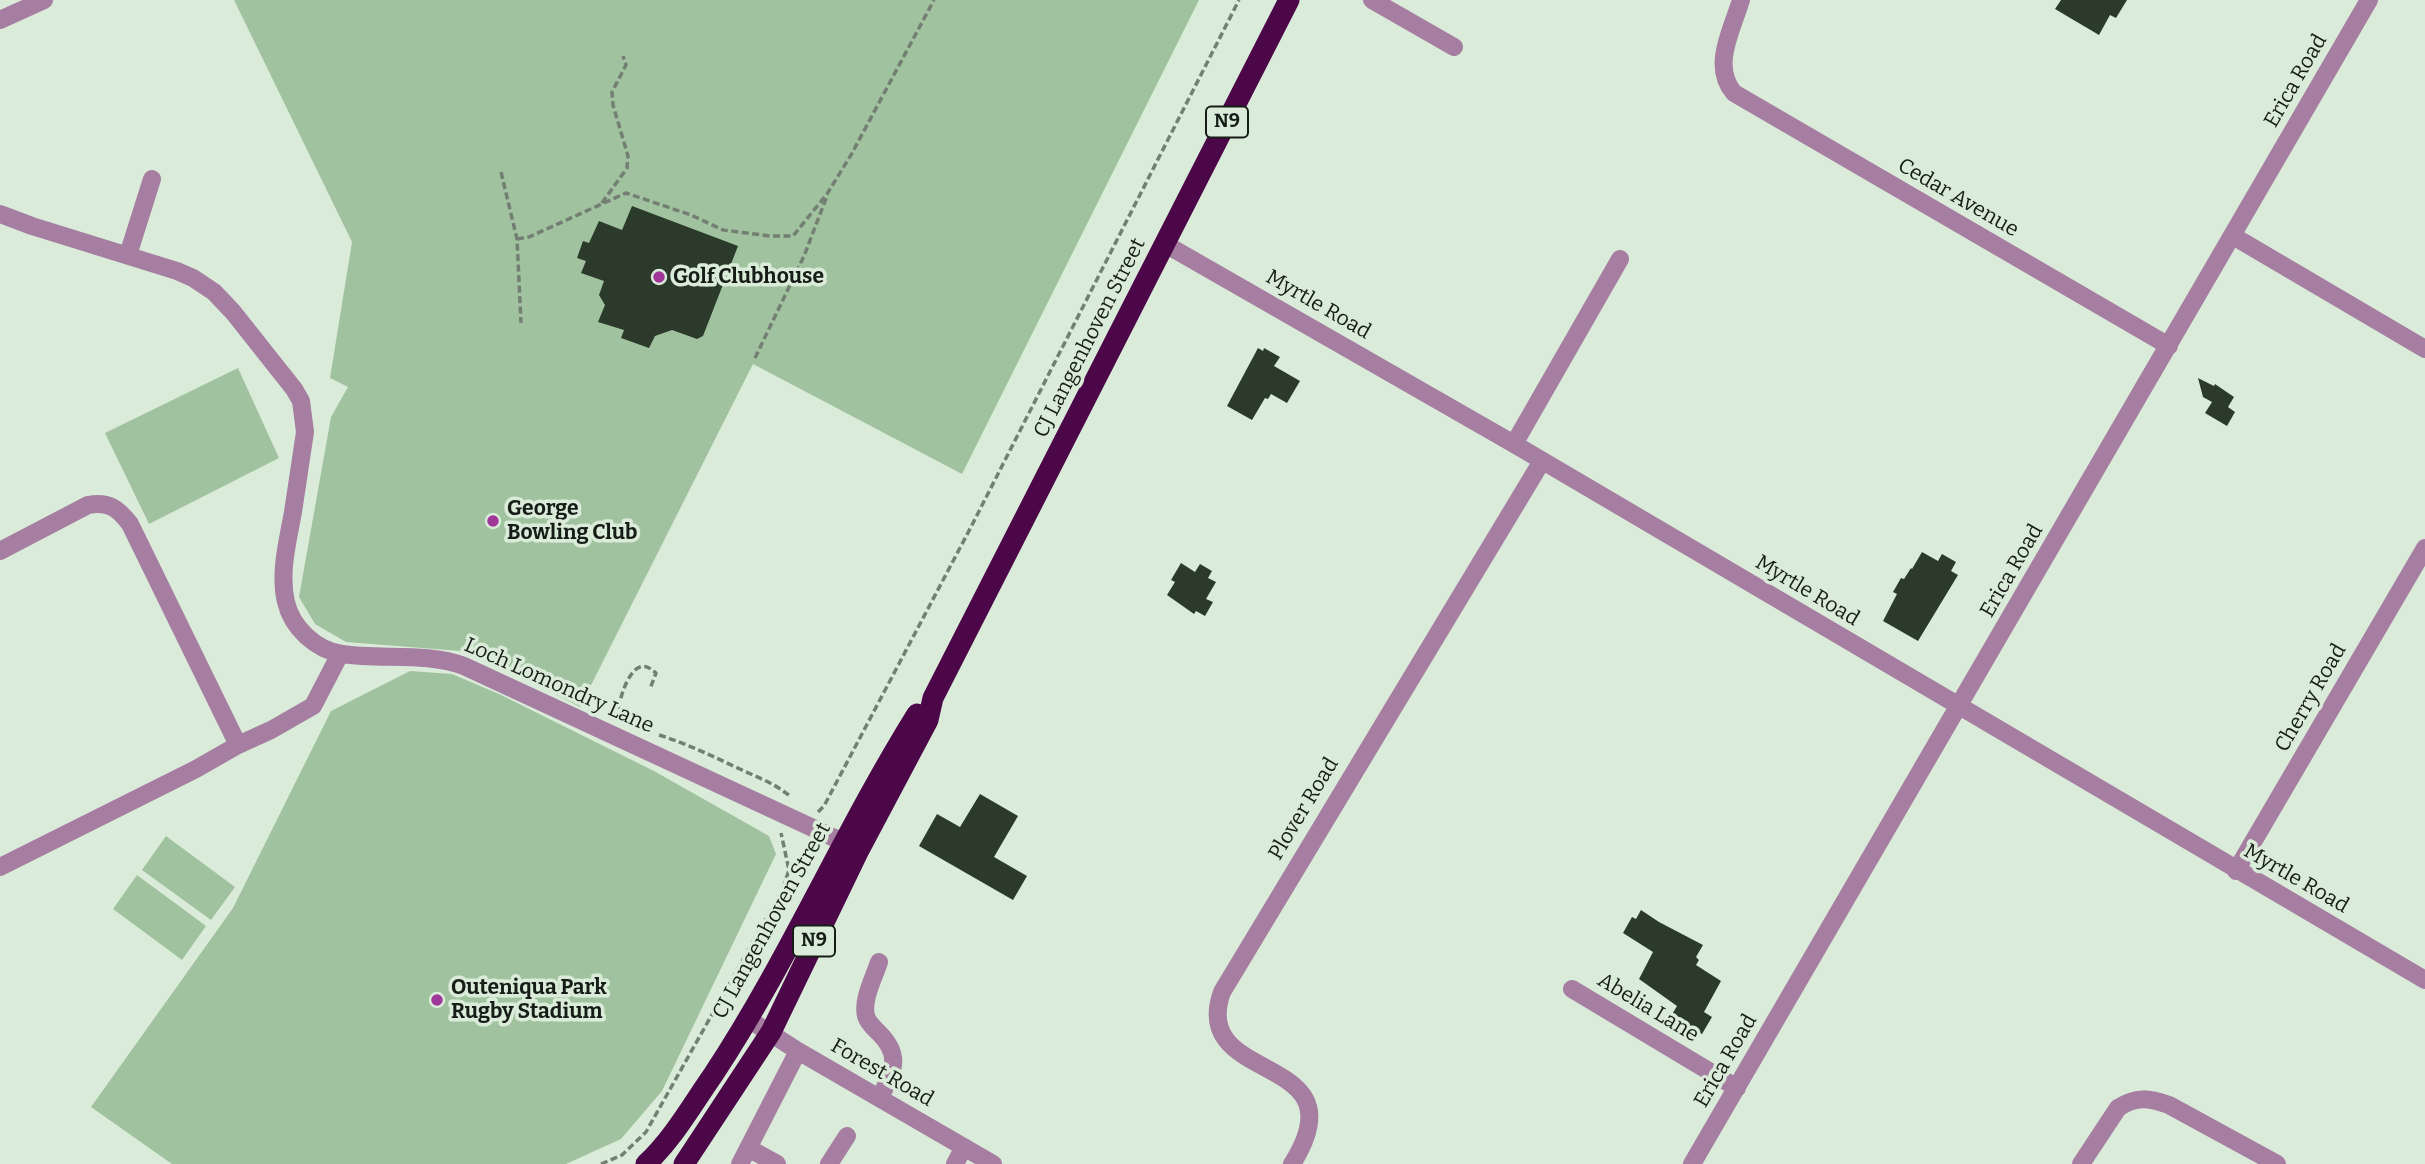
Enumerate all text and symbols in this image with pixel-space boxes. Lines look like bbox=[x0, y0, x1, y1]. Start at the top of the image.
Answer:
street label: Erica Road bbox=[2259, 30, 2333, 132]
road number: N9 bbox=[1206, 106, 1248, 138]
street label: Cedar Avenue bbox=[1893, 153, 2023, 243]
street label: CJ Langenhoven Street bbox=[1029, 234, 1151, 442]
place label: Golf Clubhouse bbox=[673, 264, 824, 290]
street label: Myrtle Road bbox=[1261, 265, 1375, 345]
marker: Golf Clubhouse bbox=[651, 269, 667, 285]
place label: George Bowling Club bbox=[507, 496, 637, 546]
marker: George Bowling Club bbox=[485, 513, 501, 529]
street label: Erica Road bbox=[1975, 520, 2049, 622]
street label: Myrtle Road bbox=[1750, 550, 1864, 632]
street label: Loch Lomondry Lane bbox=[460, 633, 658, 739]
street label: Cherry Road bbox=[2270, 639, 2352, 757]
street label: Plover Road bbox=[1264, 753, 1344, 865]
street label: CJ Langenhoven Street bbox=[708, 818, 836, 1024]
street label: Myrtle Road bbox=[2239, 839, 2353, 919]
road number: N9 bbox=[793, 925, 835, 956]
street label: Abelia Lane bbox=[1593, 968, 1703, 1048]
place label: Outeniqua Park Rugby Stadium bbox=[451, 975, 607, 1025]
marker: Outeniqua Park Rugby Stadium bbox=[429, 992, 445, 1008]
street label: Erica Road bbox=[1689, 1010, 1763, 1112]
street label: Forest Road bbox=[826, 1033, 938, 1113]

